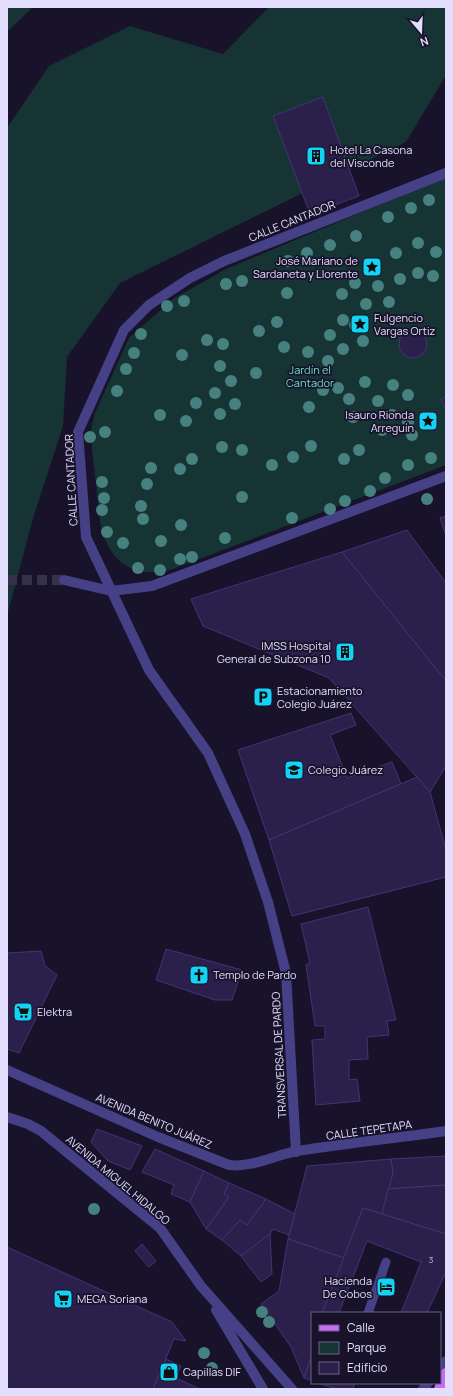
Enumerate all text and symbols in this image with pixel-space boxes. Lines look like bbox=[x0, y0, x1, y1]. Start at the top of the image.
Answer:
north arrow bbox=[401, 12, 441, 52]
text: N bbox=[418, 34, 431, 50]
place label: Hotel La Casona del Visconde bbox=[330, 142, 412, 170]
building icon: Hotel La Casona del Visconde bbox=[305, 145, 327, 167]
street label: CALLE CANTADOR bbox=[246, 196, 337, 245]
place label: José Mariano de Sardaneta y Llorente bbox=[253, 253, 359, 281]
place icon: José Mariano de Sardaneta y Llorente bbox=[361, 256, 383, 278]
place label: Fulgencio Vargas Ortiz bbox=[374, 310, 435, 338]
place icon: Fulgencio Vargas Ortiz bbox=[349, 313, 371, 335]
park label: Jardín el Cantador bbox=[286, 362, 334, 390]
place label: Isauro Rionda Arreguín bbox=[345, 407, 414, 435]
place icon: Isauro Rionda Arreguín bbox=[417, 410, 439, 432]
street label: CALLE CANTADOR bbox=[61, 434, 80, 526]
place label: IMSS Hospital General de Subzona 10 bbox=[217, 638, 331, 666]
building icon: IMSS Hospital General de Subzona 10 bbox=[334, 641, 356, 663]
place label: Estacionamiento Colegio Juárez bbox=[277, 683, 363, 711]
parking icon: Estacionamiento Colegio Juárez bbox=[252, 686, 274, 708]
school or university icon: Colegio Juárez bbox=[283, 759, 305, 781]
place label: Colegio Juárez bbox=[308, 762, 383, 777]
church icon: Templo de Pardo bbox=[188, 964, 210, 986]
place label: Templo de Pardo bbox=[213, 967, 297, 982]
street label: TRANSVERSAL DE PARDO bbox=[268, 991, 289, 1119]
supermarket icon: Elektra bbox=[12, 1001, 34, 1023]
place label: Elektra bbox=[37, 1004, 72, 1019]
street label: AVENIDA BENITO JUÁREZ bbox=[94, 1089, 215, 1152]
street label: CALLE TEPETAPA bbox=[325, 1116, 413, 1143]
street label: AVENIDA MIGUEL HIDALGO bbox=[63, 1132, 174, 1228]
house number: 3 bbox=[429, 1253, 434, 1266]
place label: Hacienda De Cobos bbox=[323, 1273, 372, 1301]
hotel icon: Hacienda De Cobos bbox=[375, 1276, 397, 1298]
supermarket icon: MEGA Soriana bbox=[52, 1288, 74, 1310]
place label: MEGA Soriana bbox=[77, 1291, 147, 1306]
legend bbox=[311, 1312, 441, 1384]
text: Calle bbox=[347, 1319, 375, 1336]
text: Parque bbox=[347, 1339, 386, 1356]
text: Edificio bbox=[347, 1359, 387, 1376]
shop icon: Capillas DIF bbox=[158, 1361, 180, 1383]
place label: Capillas DIF bbox=[183, 1364, 241, 1379]

